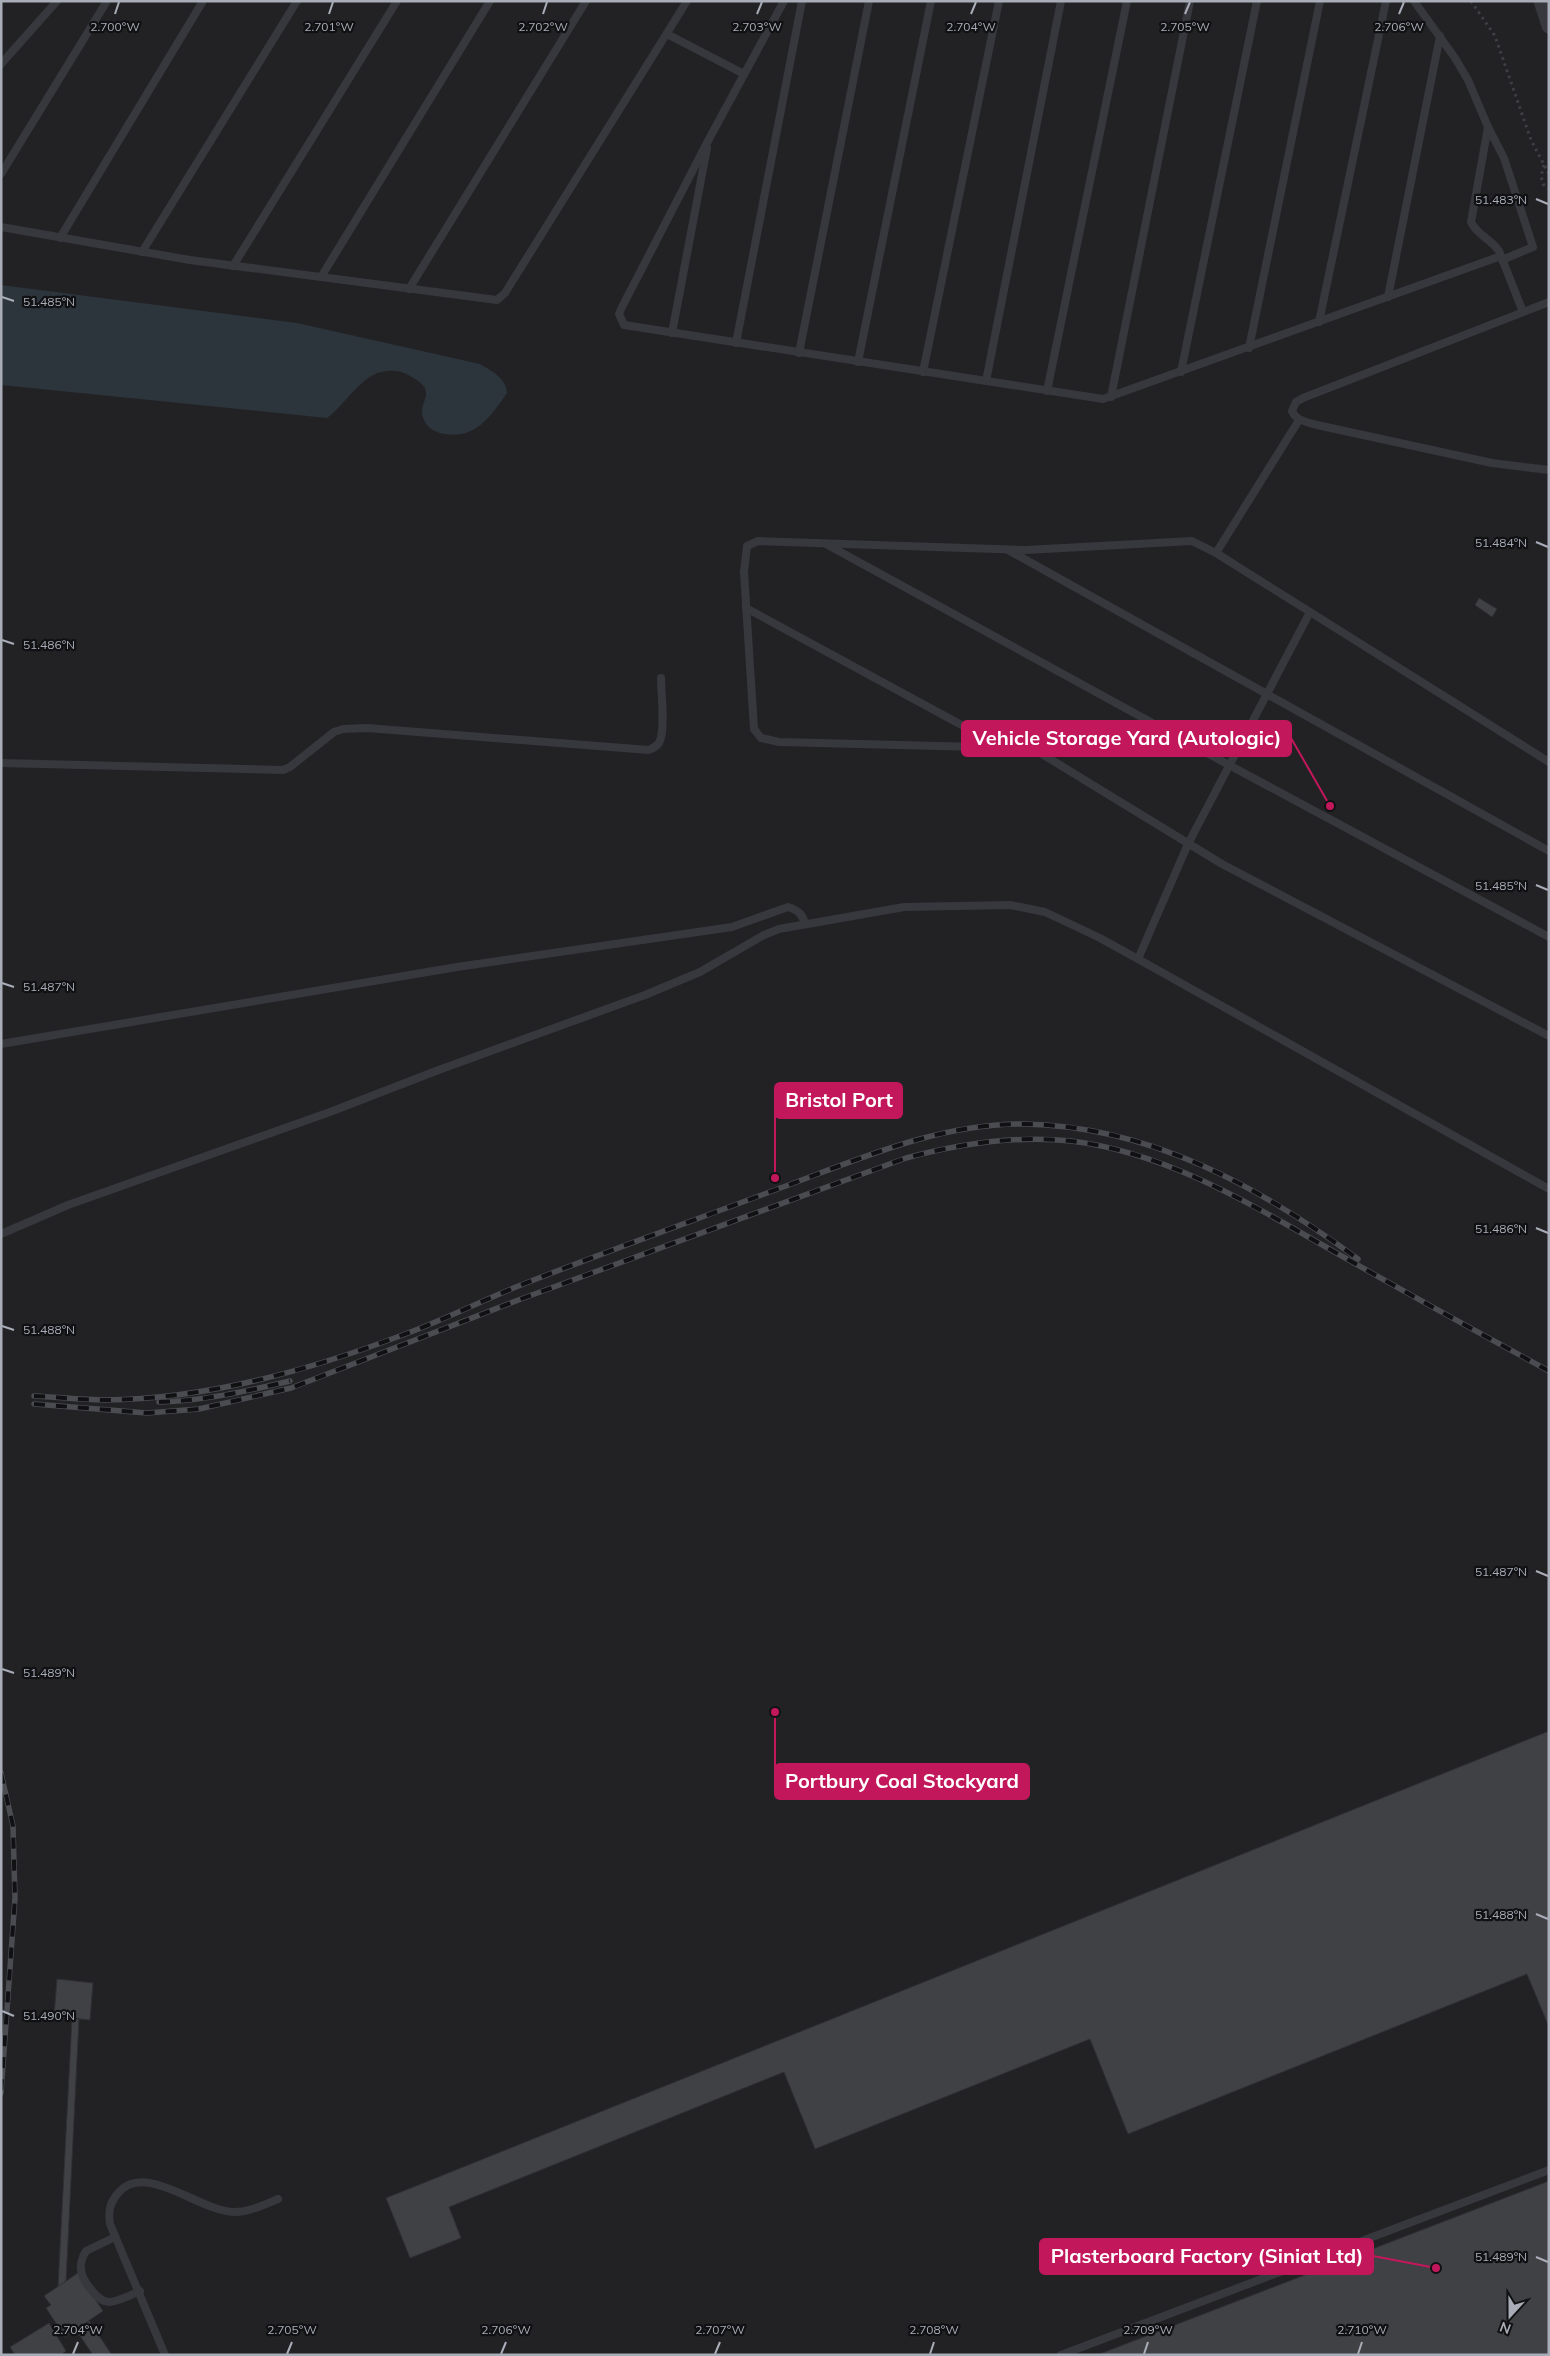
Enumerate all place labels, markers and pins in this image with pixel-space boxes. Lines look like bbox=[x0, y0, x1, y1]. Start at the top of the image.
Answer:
callout: Vehicle Storage Yard (Autologic) bbox=[962, 721, 1291, 756]
callout: Bristol Port bbox=[775, 1083, 902, 1118]
callout: Portbury Coal Stockyard bbox=[775, 1764, 1029, 1799]
callout: Plasterboard Factory (Siniat Ltd) bbox=[1040, 2239, 1373, 2274]

